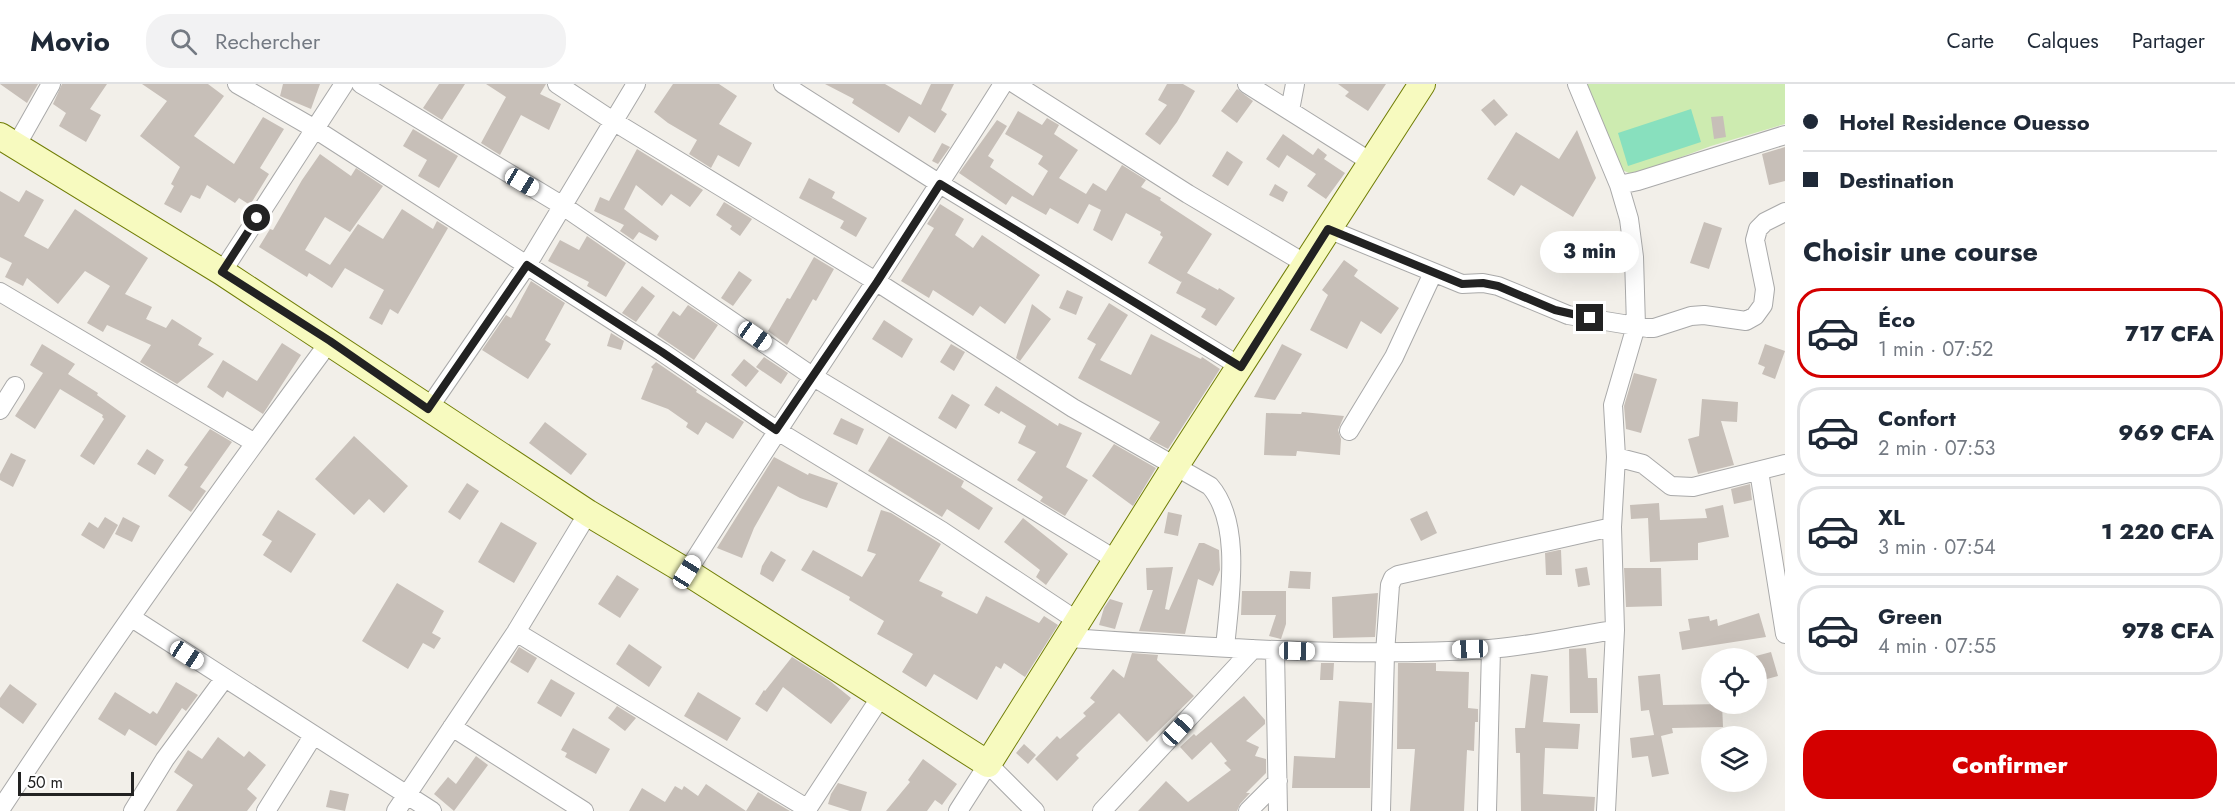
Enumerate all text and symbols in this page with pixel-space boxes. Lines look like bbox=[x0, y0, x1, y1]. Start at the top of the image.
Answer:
search box bbox=[146, 14, 566, 68]
text: Movio bbox=[30, 21, 110, 62]
icon: search bbox=[167, 25, 200, 58]
text: Rechercher bbox=[215, 25, 320, 57]
text: Carte bbox=[1947, 26, 1994, 56]
text: Calques bbox=[2027, 26, 2099, 56]
text: Partager bbox=[2132, 26, 2205, 56]
text: Hotel Residence Ouesso bbox=[1839, 106, 2090, 138]
text: Destination bbox=[1839, 164, 1954, 196]
car bbox=[502, 165, 542, 199]
route start bbox=[243, 204, 270, 231]
callout: 3 min bbox=[1540, 231, 1640, 273]
text: Choisir une course bbox=[1803, 232, 2038, 271]
text: 3 min bbox=[1563, 237, 1616, 266]
text: Éco bbox=[1878, 303, 1915, 335]
route end bbox=[1576, 304, 1603, 331]
icon: car bbox=[1806, 306, 1860, 360]
text: 717 CFA bbox=[2125, 317, 2214, 349]
car bbox=[735, 318, 775, 354]
text: 1 min · 07:52 bbox=[1878, 335, 1993, 364]
text: Confort bbox=[1878, 402, 1956, 434]
icon: car bbox=[1806, 405, 1860, 459]
text: 969 CFA bbox=[2118, 416, 2214, 448]
text: 2 min · 07:53 bbox=[1878, 434, 1995, 463]
text: XL bbox=[1878, 501, 1905, 533]
icon: car bbox=[1806, 504, 1860, 558]
text: 1 220 CFA bbox=[2101, 515, 2214, 547]
text: 3 min · 07:54 bbox=[1878, 533, 1996, 562]
car bbox=[670, 552, 704, 592]
text: Green bbox=[1878, 600, 1942, 632]
icon: car bbox=[1806, 603, 1860, 657]
text: 978 CFA bbox=[2121, 614, 2214, 646]
text: 4 min · 07:55 bbox=[1878, 632, 1996, 661]
car bbox=[167, 638, 207, 672]
car bbox=[1452, 639, 1488, 659]
car bbox=[1279, 642, 1315, 660]
map controls bbox=[1701, 648, 1767, 792]
button: locate bbox=[1701, 648, 1767, 714]
car bbox=[1159, 711, 1197, 749]
button: layers bbox=[1701, 726, 1767, 792]
button: Confirmer bbox=[1803, 730, 2217, 799]
scale bar bbox=[18, 769, 134, 796]
text: 50 m bbox=[27, 771, 63, 794]

